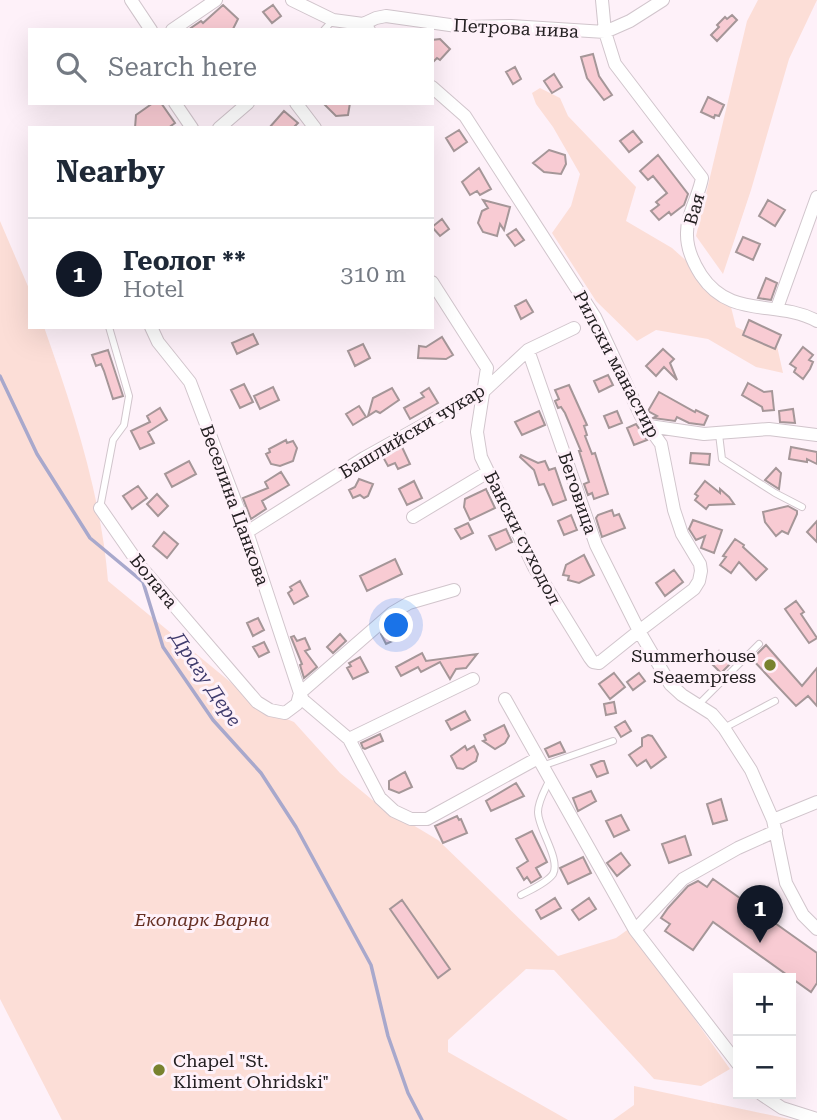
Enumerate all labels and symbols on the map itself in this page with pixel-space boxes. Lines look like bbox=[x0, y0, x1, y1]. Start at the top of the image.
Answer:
street label: Петрова нива bbox=[453, 14, 580, 42]
street label: Вая bbox=[679, 191, 709, 227]
street label: Рилски манастир bbox=[569, 287, 665, 441]
street label: Башлийски чукар bbox=[336, 379, 488, 483]
street label: Веселина Цанкова bbox=[196, 422, 274, 589]
street label: Беговица bbox=[554, 449, 602, 537]
street label: Бански суходол bbox=[480, 468, 566, 608]
street label: Болата bbox=[126, 550, 182, 612]
your location bbox=[379, 608, 413, 642]
water label: Драгу Дере bbox=[165, 626, 246, 731]
place label: Summerhouse Seaempress bbox=[631, 645, 756, 687]
marker: Summerhouse Seaempress bbox=[762, 657, 778, 673]
pin: 1 bbox=[737, 885, 783, 943]
park label: Екопарк Варна bbox=[134, 909, 270, 930]
place label: Chapel "St. Kliment Ohridski" bbox=[173, 1050, 329, 1092]
marker: Chapel "St. Kliment Ohridski" bbox=[151, 1062, 167, 1078]

